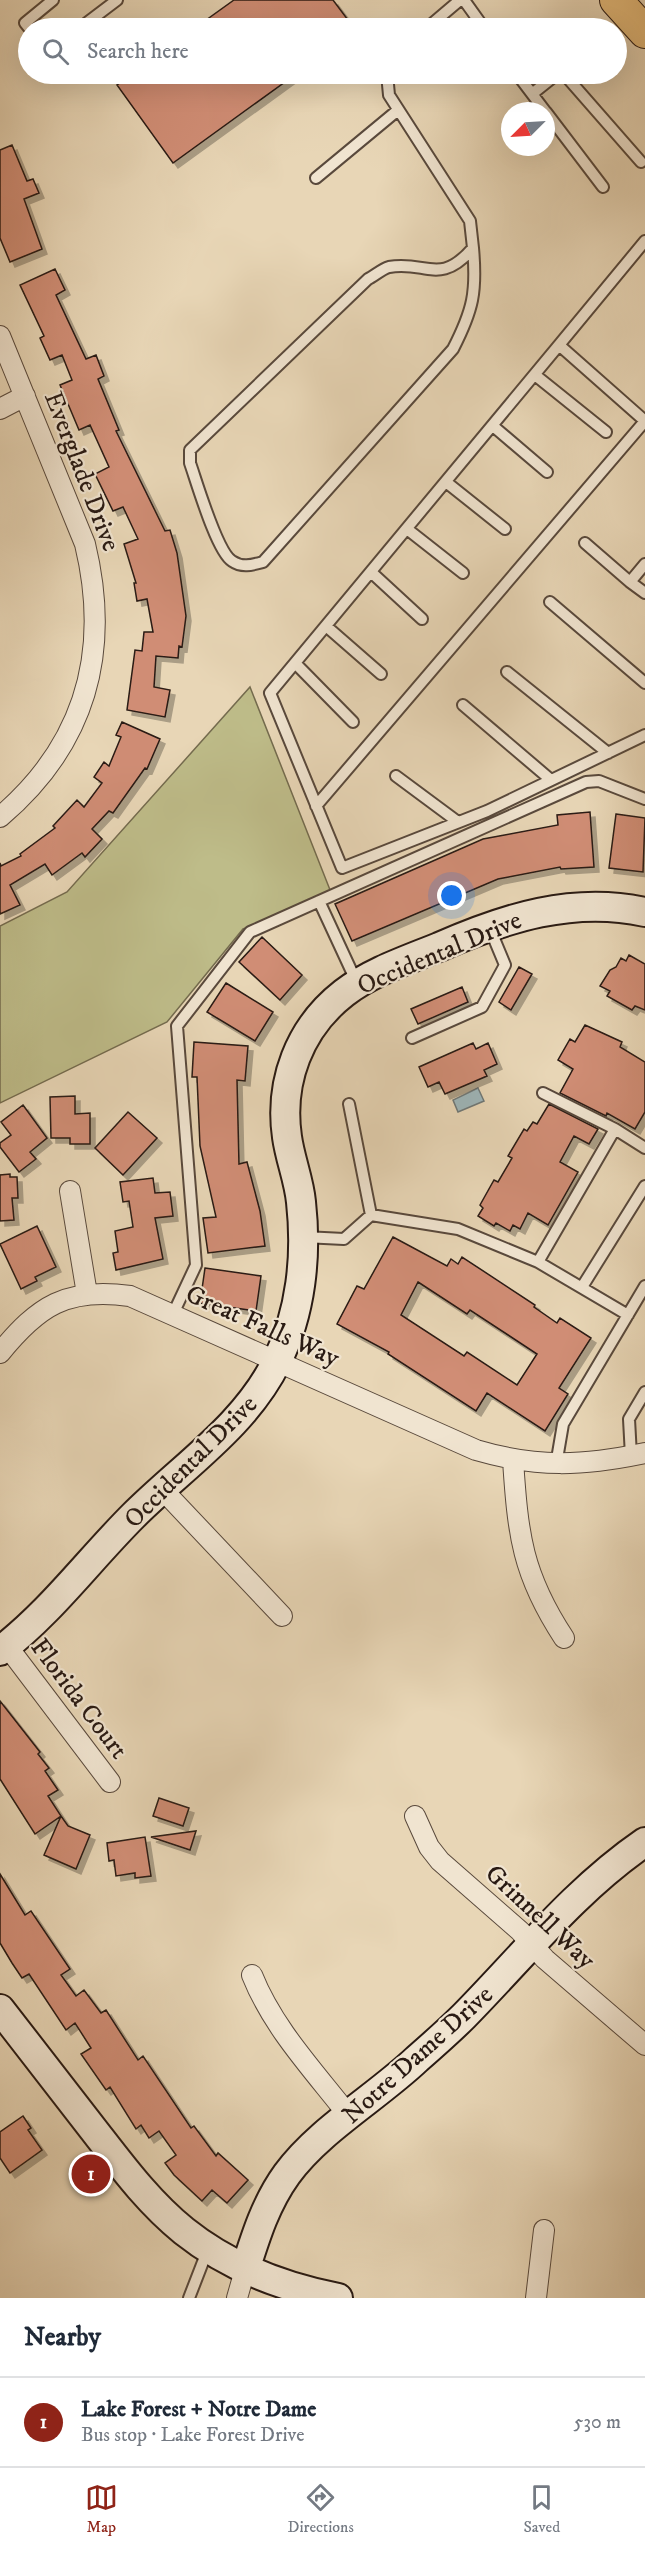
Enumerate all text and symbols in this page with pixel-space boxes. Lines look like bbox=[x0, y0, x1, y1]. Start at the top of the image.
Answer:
search box bbox=[18, 18, 627, 84]
icon: search bbox=[39, 35, 72, 68]
text: Search here bbox=[87, 38, 189, 65]
north arrow bbox=[501, 102, 555, 156]
street label: Everglade Drive bbox=[36, 387, 127, 556]
your location bbox=[437, 881, 466, 910]
street label: Occidental Drive bbox=[352, 904, 527, 1003]
street label: Great Falls Way bbox=[180, 1278, 345, 1375]
street label: Occidental Drive bbox=[117, 1388, 265, 1536]
street label: Florida Court bbox=[23, 1632, 135, 1766]
street label: Grinnell Way bbox=[478, 1858, 603, 1977]
street label: Notre Dame Drive bbox=[336, 1979, 500, 2132]
pin: 1 bbox=[72, 2152, 110, 2196]
text: Nearby bbox=[24, 2321, 101, 2354]
text: Lake Forest + Notre Dame bbox=[81, 2396, 316, 2423]
text: 1 bbox=[40, 2410, 47, 2435]
text: 530 m bbox=[574, 2410, 621, 2435]
text: Bus stop · Lake Forest Drive bbox=[81, 2423, 305, 2448]
tab: Map bbox=[85, 2481, 118, 2537]
tab: Directions bbox=[287, 2481, 354, 2537]
tab: Saved bbox=[523, 2481, 560, 2537]

